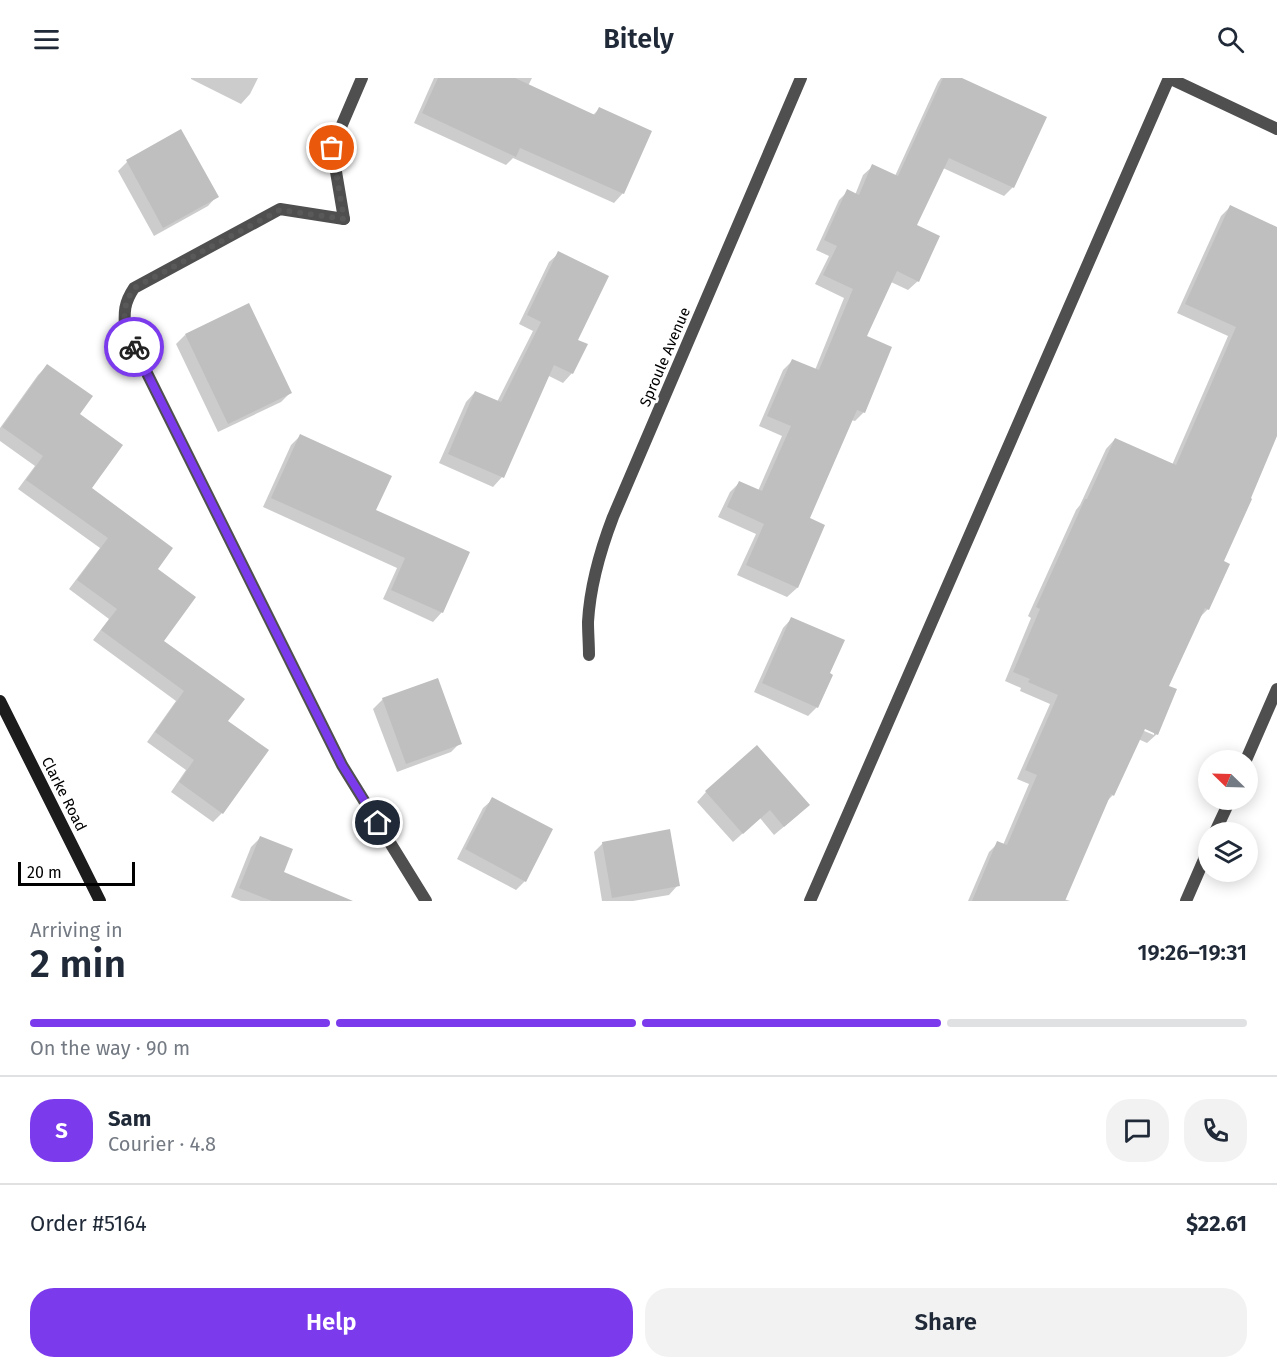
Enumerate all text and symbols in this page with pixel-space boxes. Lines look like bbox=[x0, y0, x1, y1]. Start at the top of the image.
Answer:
icon: menu bbox=[30, 23, 63, 56]
text: Bitely bbox=[603, 23, 674, 55]
icon: search bbox=[1214, 23, 1247, 56]
pin bbox=[306, 122, 357, 173]
icon: bag bbox=[315, 131, 348, 164]
street label: Sproule Avenue bbox=[636, 305, 694, 409]
courier bbox=[104, 317, 164, 377]
icon: bike bbox=[118, 331, 151, 364]
north arrow bbox=[1198, 750, 1258, 810]
map controls bbox=[1198, 750, 1258, 882]
street label: Clarke Road bbox=[38, 754, 90, 834]
pin bbox=[352, 797, 403, 848]
icon: home bbox=[361, 806, 394, 839]
button: layers bbox=[1198, 822, 1258, 882]
scale bar bbox=[18, 859, 135, 886]
text: 20 m bbox=[27, 863, 62, 882]
text: Arriving in bbox=[30, 918, 123, 942]
text: 19:26–19:31 bbox=[1138, 939, 1247, 966]
text: 2 min bbox=[30, 941, 126, 987]
text: On the way · 90 m bbox=[30, 1036, 190, 1060]
button: chat bbox=[1106, 1099, 1169, 1162]
button: phone bbox=[1184, 1099, 1247, 1162]
text: Sam bbox=[108, 1105, 151, 1132]
text: S bbox=[55, 1117, 68, 1144]
text: Courier · 4.8 bbox=[108, 1132, 216, 1156]
text: Order #5164 bbox=[30, 1210, 147, 1237]
text: $22.61 bbox=[1186, 1210, 1247, 1237]
button: Help bbox=[30, 1288, 633, 1357]
button: Share bbox=[645, 1288, 1247, 1357]

